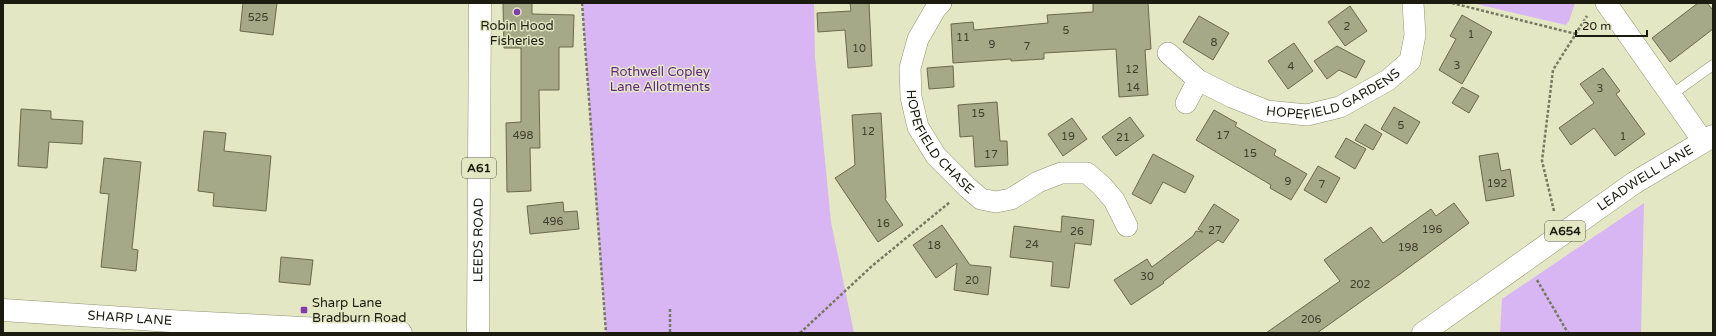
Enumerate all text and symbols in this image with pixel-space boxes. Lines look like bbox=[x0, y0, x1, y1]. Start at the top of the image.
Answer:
marker: Robin Hood Fisheries bbox=[512, 7, 522, 17]
house number: 525 bbox=[248, 11, 268, 24]
scale bar bbox=[1576, 12, 1647, 38]
place label: Robin Hood Fisheries bbox=[480, 18, 554, 49]
text: 20 m bbox=[1582, 19, 1611, 33]
house number: 2 bbox=[1344, 20, 1351, 33]
house number: 5 bbox=[1063, 24, 1070, 37]
house number: 1 bbox=[1468, 28, 1474, 41]
house number: 11 bbox=[956, 31, 970, 44]
house number: 8 bbox=[1211, 36, 1218, 49]
house number: 9 bbox=[989, 38, 996, 51]
house number: 7 bbox=[1024, 40, 1031, 53]
house number: 10 bbox=[852, 42, 866, 55]
house number: 3 bbox=[1454, 59, 1461, 72]
house number: 4 bbox=[1288, 60, 1295, 73]
house number: 12 bbox=[1125, 63, 1139, 76]
park label: Rothwell Copley Lane Allotments bbox=[610, 64, 710, 95]
street label: HOPEFIELD GARDENS bbox=[1265, 65, 1403, 124]
house number: 14 bbox=[1126, 81, 1140, 94]
house number: 3 bbox=[1597, 82, 1604, 95]
street label: HOPEFIELD CHASE bbox=[903, 89, 977, 197]
house number: 15 bbox=[971, 107, 985, 120]
house number: 5 bbox=[1398, 119, 1405, 132]
house number: 12 bbox=[861, 125, 875, 138]
house number: 498 bbox=[513, 129, 533, 142]
house number: 17 bbox=[1216, 129, 1230, 142]
house number: 19 bbox=[1061, 130, 1075, 143]
house number: 1 bbox=[1620, 130, 1626, 143]
house number: 21 bbox=[1116, 131, 1130, 144]
street label: LEADWELL LANE bbox=[1594, 142, 1696, 215]
house number: 15 bbox=[1243, 147, 1257, 160]
house number: 17 bbox=[984, 148, 998, 161]
road number: A61 bbox=[462, 158, 496, 178]
house number: 9 bbox=[1285, 175, 1292, 188]
house number: 192 bbox=[1487, 177, 1507, 190]
house number: 7 bbox=[1319, 178, 1326, 191]
street label: LEEDS ROAD bbox=[470, 198, 487, 282]
house number: 496 bbox=[543, 215, 563, 228]
house number: 16 bbox=[876, 217, 890, 230]
road number: A654 bbox=[1545, 221, 1585, 241]
house number: 196 bbox=[1422, 223, 1442, 236]
house number: 27 bbox=[1208, 224, 1222, 237]
house number: 26 bbox=[1070, 225, 1084, 238]
house number: 24 bbox=[1025, 238, 1039, 251]
house number: 18 bbox=[927, 239, 941, 252]
house number: 198 bbox=[1398, 241, 1418, 254]
house number: 30 bbox=[1140, 270, 1154, 283]
house number: 20 bbox=[965, 274, 979, 287]
house number: 202 bbox=[1350, 278, 1370, 291]
place label: Sharp Lane Bradburn Road bbox=[312, 295, 406, 326]
marker: Sharp Lane Bradburn Road bbox=[299, 305, 309, 315]
street label: SHARP LANE bbox=[87, 308, 172, 329]
house number: 206 bbox=[1301, 313, 1321, 326]

